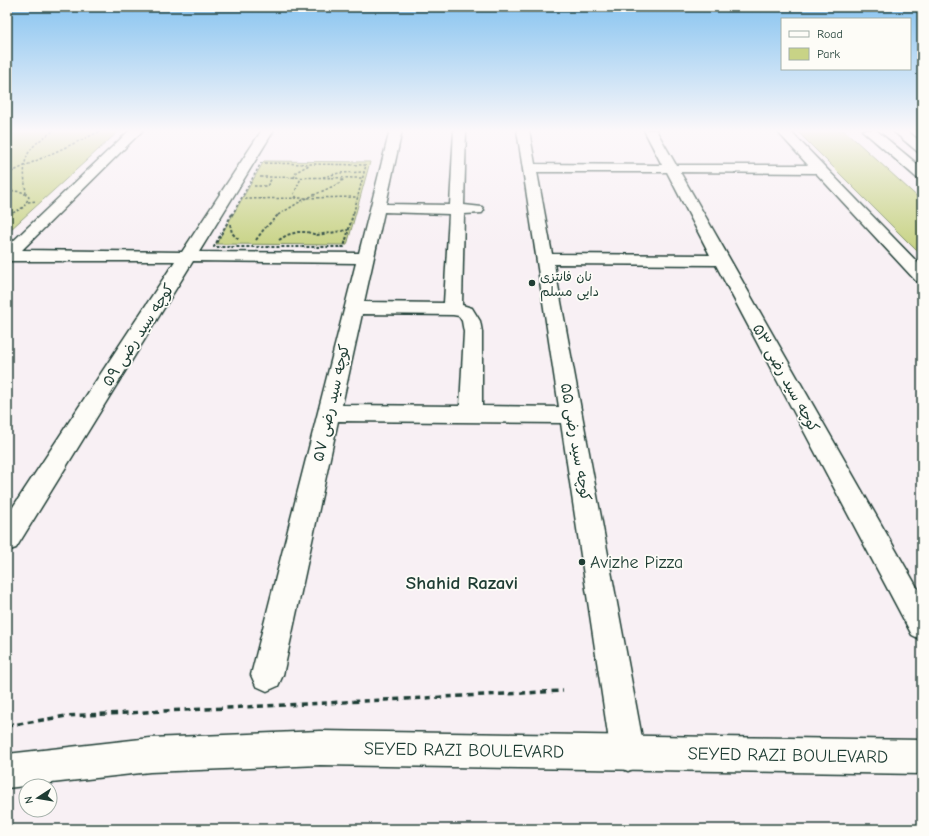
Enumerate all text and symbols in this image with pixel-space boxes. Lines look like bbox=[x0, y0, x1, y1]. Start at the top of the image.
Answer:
legend bbox=[781, 18, 911, 70]
text: Road bbox=[817, 27, 843, 41]
text: Park bbox=[817, 47, 840, 61]
place label: نان فانتزی دایی مسلم bbox=[540, 269, 599, 302]
marker: نان فانتزی دایی مسلم bbox=[527, 278, 537, 288]
street label: کوچه سید رضی ۵۹ bbox=[98, 280, 179, 390]
street label: کوچه سید رضی ۵۳ bbox=[748, 321, 823, 436]
street label: کوچه سید رضی ۵۷ bbox=[309, 343, 354, 464]
street label: کوچه سید رضی ۵۵ bbox=[556, 382, 595, 503]
place label: Avizhe Pizza bbox=[590, 552, 683, 573]
marker: Avizhe Pizza bbox=[577, 557, 587, 567]
district label: Shahid Razavi bbox=[406, 572, 518, 594]
street label: SEYED RAZI BOULEVARD bbox=[364, 738, 564, 763]
street label: SEYED RAZI BOULEVARD bbox=[688, 743, 888, 768]
north arrow bbox=[18, 778, 58, 818]
text: N bbox=[22, 795, 36, 805]

